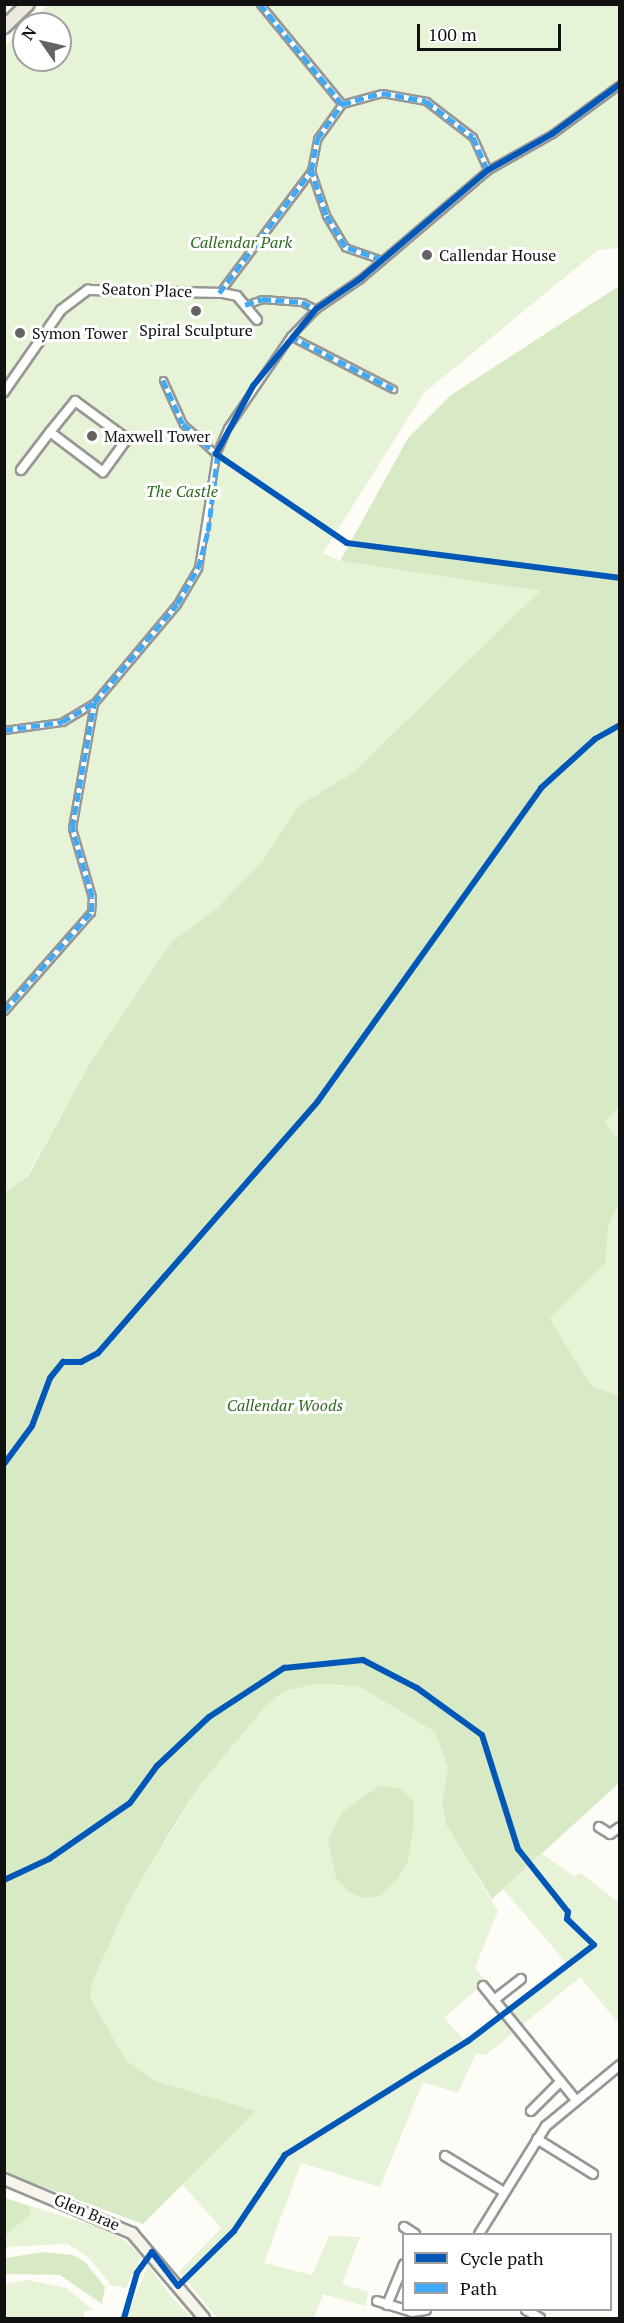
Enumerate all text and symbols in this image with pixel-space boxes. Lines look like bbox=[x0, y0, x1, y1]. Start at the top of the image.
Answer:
north arrow bbox=[12, 12, 72, 72]
scale bar bbox=[420, 12, 564, 50]
text: N bbox=[16, 22, 41, 44]
text: 100 m bbox=[428, 22, 477, 46]
park label: Callendar Park bbox=[190, 232, 292, 252]
place label: Callendar House bbox=[439, 245, 556, 265]
marker: Callendar House bbox=[420, 248, 434, 262]
street label: Seaton Place bbox=[101, 279, 193, 301]
marker: Spiral Sculpture bbox=[189, 304, 203, 318]
place label: Spiral Sculpture bbox=[139, 320, 253, 340]
place label: Symon Tower bbox=[32, 323, 128, 343]
marker: Symon Tower bbox=[13, 326, 27, 340]
place label: Maxwell Tower bbox=[104, 426, 210, 446]
marker: Maxwell Tower bbox=[85, 429, 99, 443]
park label: The Castle bbox=[146, 481, 218, 501]
park label: Callendar Woods bbox=[227, 1395, 343, 1415]
street label: Glen Brae bbox=[51, 2190, 123, 2234]
legend bbox=[402, 2233, 612, 2311]
text: Cycle path bbox=[460, 2246, 544, 2270]
text: Path bbox=[460, 2276, 497, 2300]

